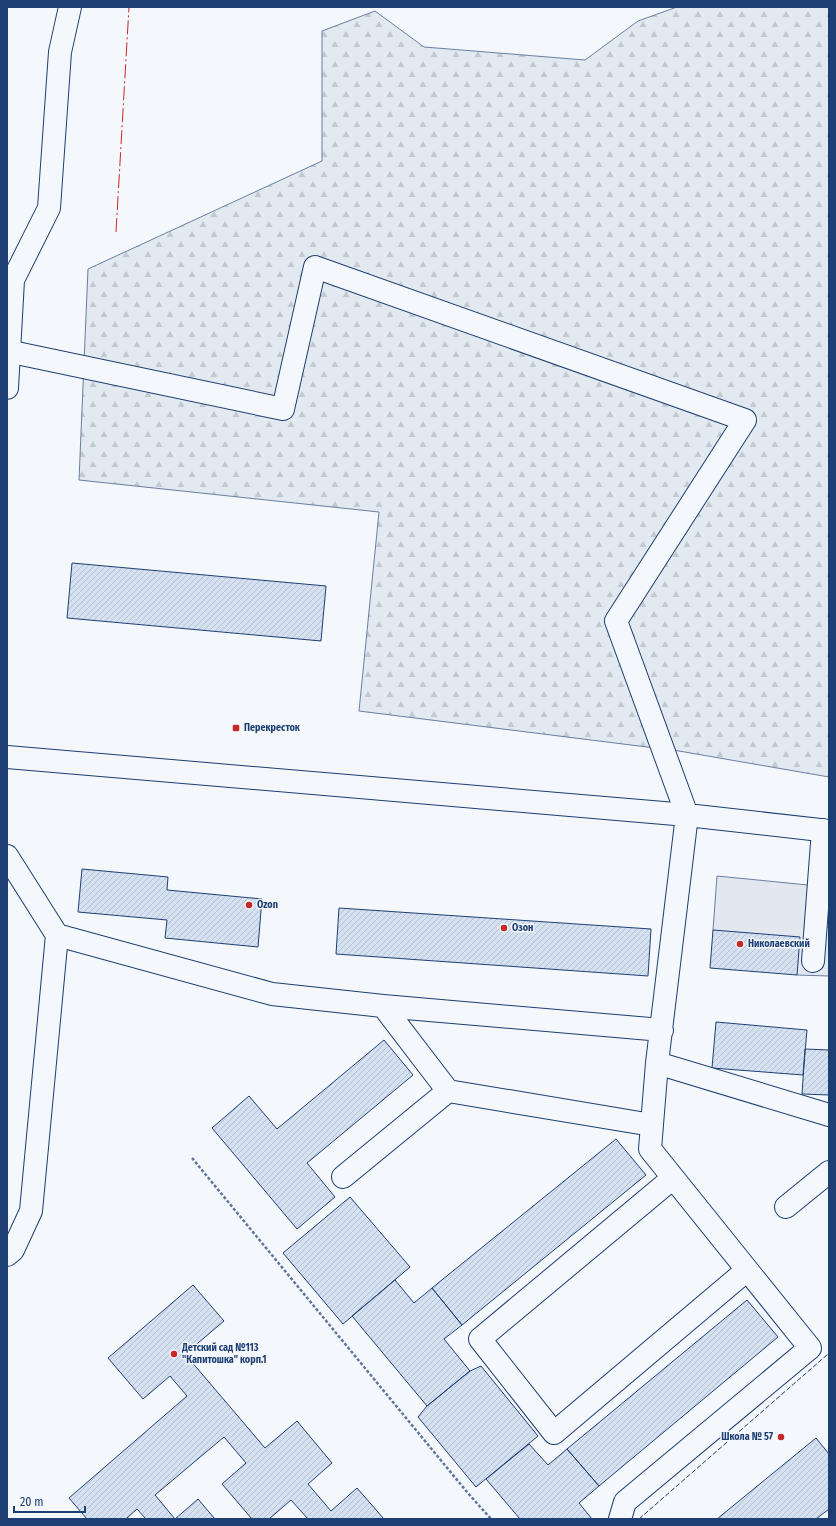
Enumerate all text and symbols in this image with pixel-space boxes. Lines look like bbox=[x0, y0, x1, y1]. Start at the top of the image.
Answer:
place label: Перекресток bbox=[244, 722, 301, 734]
marker: Перекресток bbox=[231, 723, 241, 733]
place label: Ozon bbox=[257, 899, 278, 911]
marker: Ozon bbox=[244, 900, 254, 910]
place label: Озон bbox=[512, 922, 533, 934]
marker: Озон bbox=[499, 923, 509, 933]
place label: Николаевский bbox=[748, 938, 810, 950]
marker: Николаевский bbox=[735, 939, 745, 949]
place label: Детский сад №113 "Капитошка" корп.1 bbox=[181, 1342, 266, 1366]
marker: Детский сад №113 "Капитошка" корп.1 bbox=[169, 1349, 179, 1359]
place label: Школа № 57 bbox=[721, 1431, 774, 1443]
marker: Школа № 57 bbox=[776, 1432, 786, 1442]
scale bar bbox=[14, 1488, 85, 1514]
text: 20 m bbox=[20, 1495, 44, 1509]

